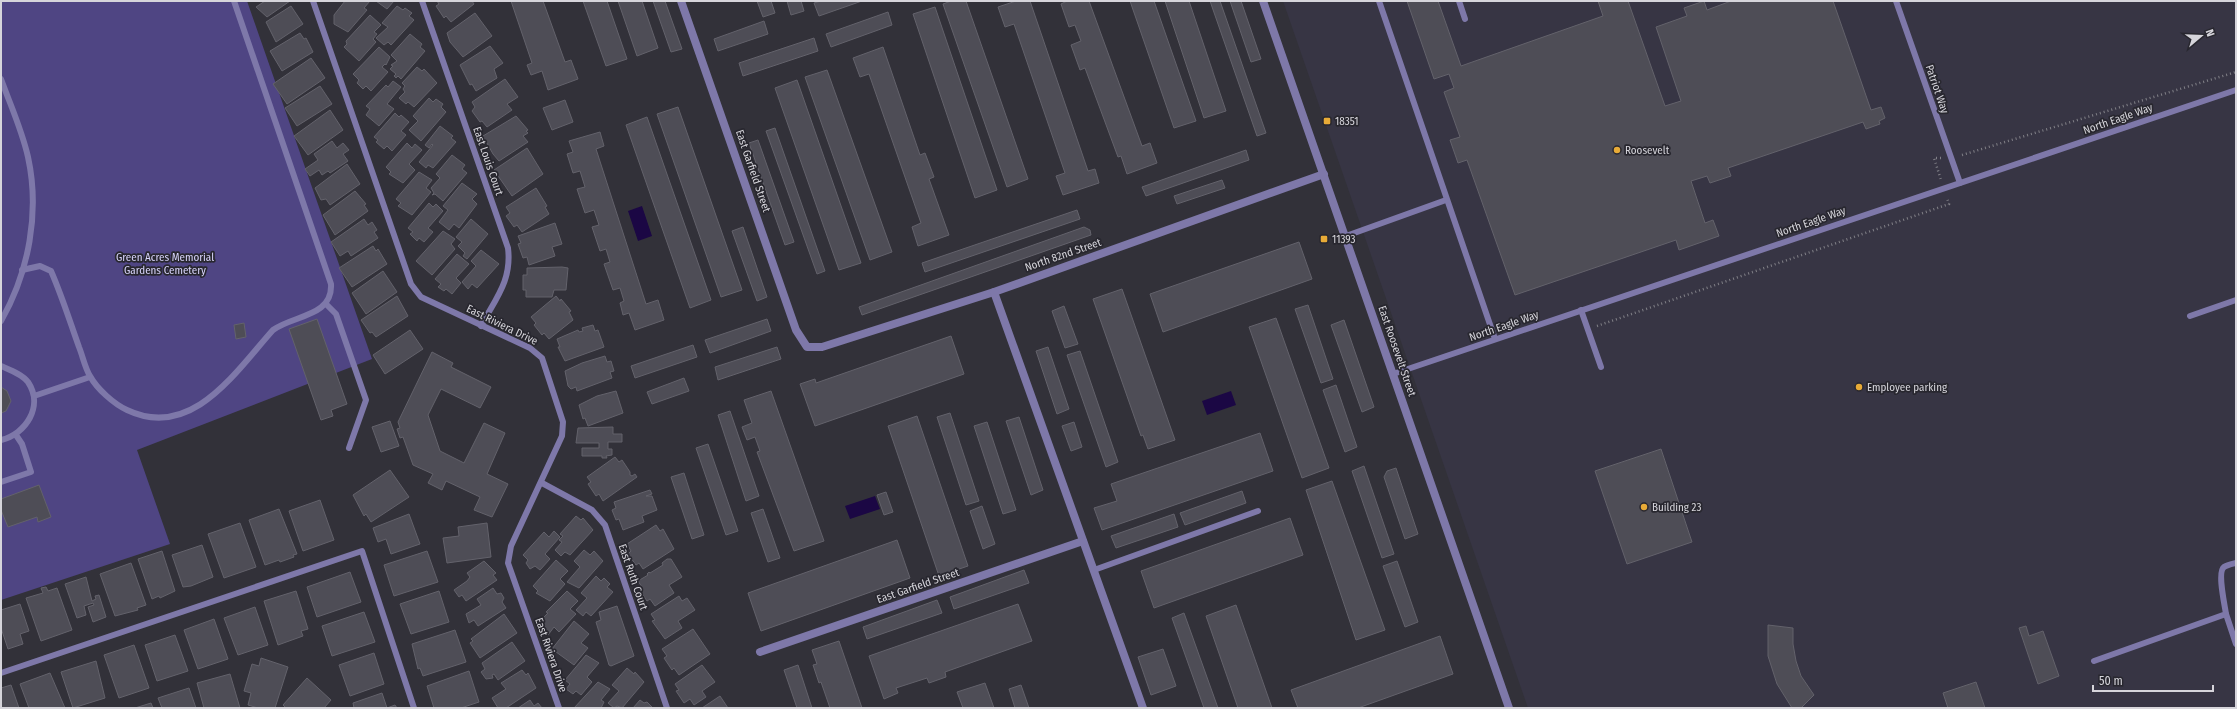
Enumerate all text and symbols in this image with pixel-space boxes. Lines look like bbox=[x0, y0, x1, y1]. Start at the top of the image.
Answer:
north arrow bbox=[2181, 16, 2221, 56]
text: N bbox=[2203, 28, 2217, 38]
street label: Patriot Way bbox=[1923, 63, 1951, 115]
street label: North Eagle Way bbox=[2082, 101, 2155, 137]
place label: 18351 bbox=[1335, 115, 1359, 128]
marker: 18351 bbox=[1322, 116, 1332, 126]
street label: East Louis Court bbox=[470, 125, 506, 197]
street label: East Garfield Street bbox=[733, 128, 773, 214]
place label: Roosevelt bbox=[1625, 144, 1670, 157]
marker: Roosevelt bbox=[1612, 145, 1622, 155]
street label: North Eagle Way bbox=[1775, 204, 1848, 240]
place label: 11393 bbox=[1332, 233, 1355, 246]
marker: 11393 bbox=[1319, 234, 1329, 244]
street label: North 82nd Street bbox=[1023, 236, 1103, 274]
park label: Green Acres Memorial Gardens Cemetery bbox=[116, 251, 214, 277]
street label: East Riviera Drive bbox=[464, 302, 540, 348]
street label: East Roosevelt Street bbox=[1375, 304, 1419, 398]
street label: North Eagle Way bbox=[1468, 308, 1541, 344]
place label: Employee parking bbox=[1867, 381, 1948, 394]
marker: Employee parking bbox=[1854, 382, 1864, 392]
place label: Building 23 bbox=[1652, 501, 1701, 514]
marker: Building 23 bbox=[1639, 502, 1649, 512]
street label: East Ruth Court bbox=[616, 542, 651, 612]
street label: East Garfield Street bbox=[875, 566, 961, 606]
street label: East Riviera Drive bbox=[532, 616, 570, 694]
scale bar bbox=[2093, 667, 2213, 693]
text: 50 m bbox=[2099, 674, 2123, 688]

